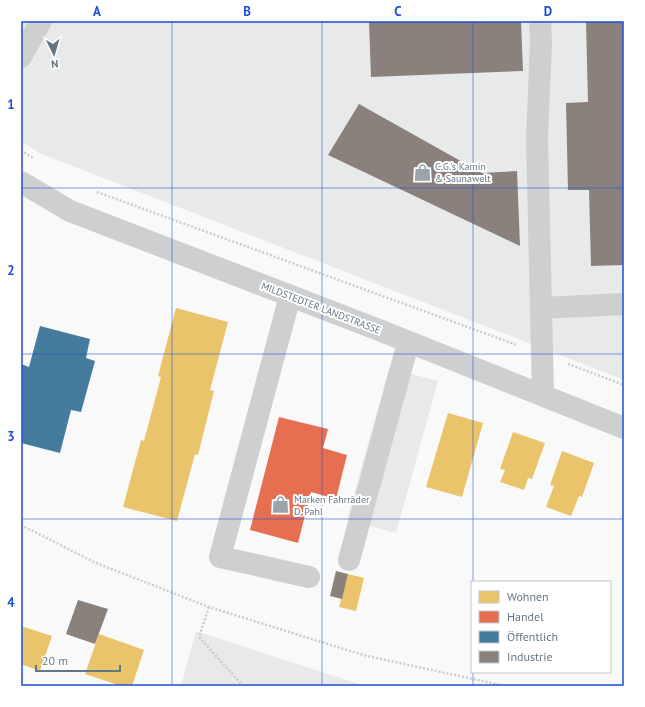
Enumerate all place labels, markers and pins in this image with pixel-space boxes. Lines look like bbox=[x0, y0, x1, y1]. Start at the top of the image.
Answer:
place label: C.G.'s Kamin & Saunawelt bbox=[435, 160, 491, 185]
shop icon: C.G.'s Kamin & Saunawelt bbox=[412, 162, 432, 182]
place label: Marken Fahrräder D. Pahl bbox=[294, 493, 370, 518]
shop icon: Marken Fahrräder D. Pahl bbox=[271, 495, 291, 515]

